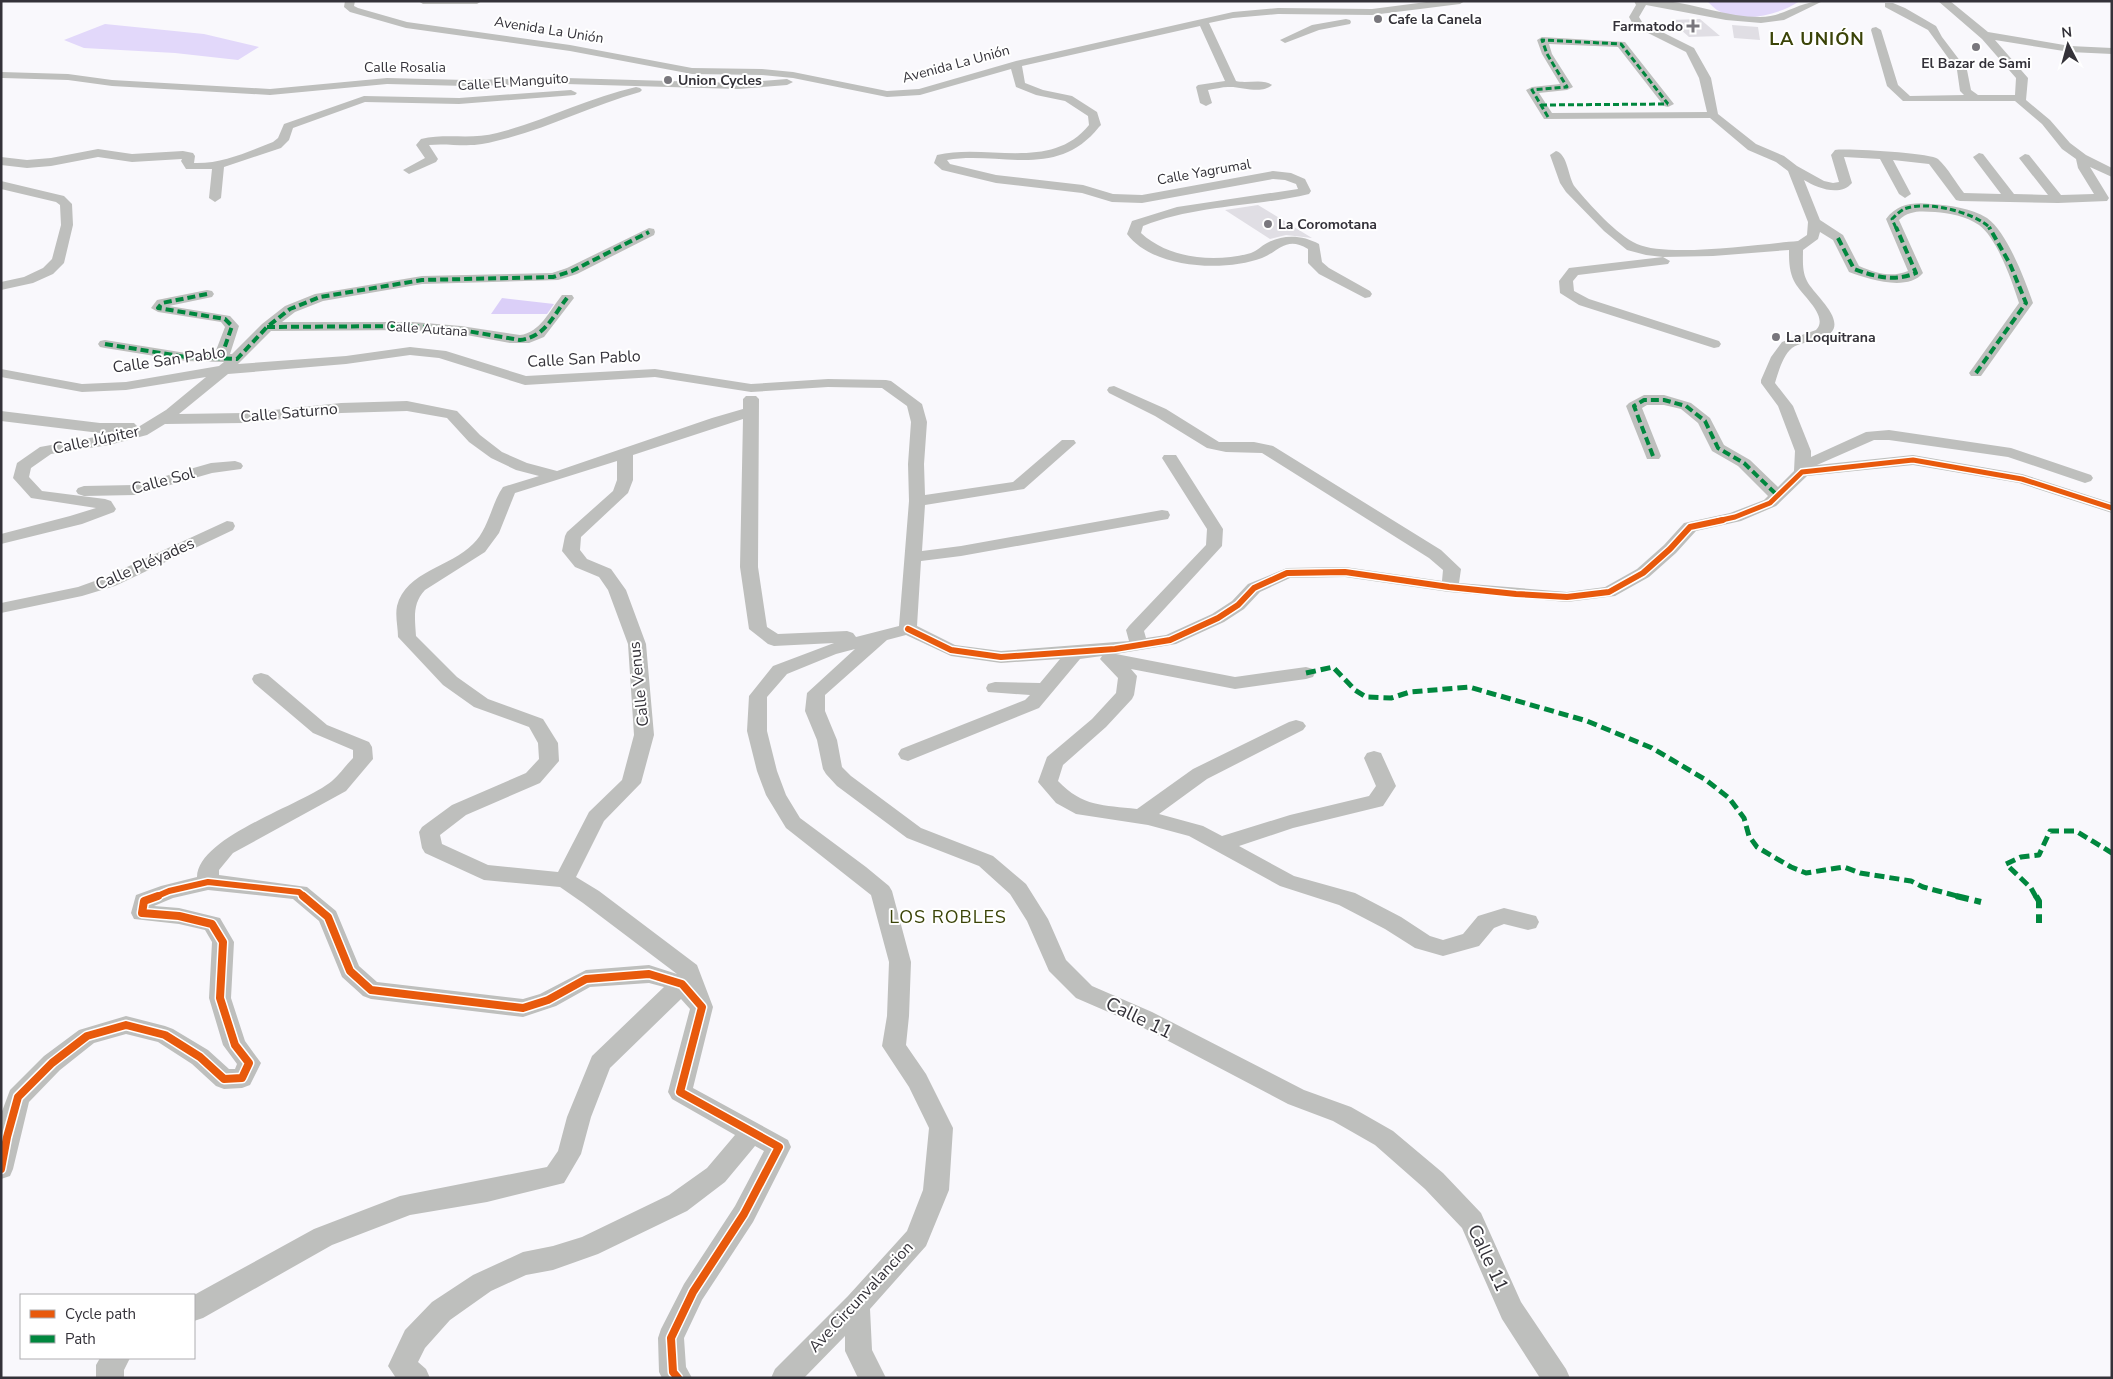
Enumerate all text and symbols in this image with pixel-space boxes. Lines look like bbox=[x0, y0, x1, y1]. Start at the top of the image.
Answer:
place label: Cafe la Canela bbox=[1388, 10, 1482, 29]
street label: Avenida La Unión bbox=[493, 12, 605, 48]
marker: Cafe la Canela bbox=[1372, 13, 1384, 25]
place label: Farmatodo bbox=[1612, 17, 1683, 36]
marker: Farmatodo bbox=[1687, 20, 1699, 32]
north arrow bbox=[2043, 20, 2093, 70]
text: N bbox=[2060, 23, 2073, 43]
district label: LA UNIÓN bbox=[1769, 27, 1865, 51]
street label: Avenida La Unión bbox=[900, 41, 1012, 87]
marker: El Bazar de Sami bbox=[1970, 41, 1982, 53]
place label: El Bazar de Sami bbox=[1921, 54, 2031, 73]
street label: Calle Rosalia bbox=[364, 58, 446, 77]
street label: Calle El Manguito bbox=[457, 69, 569, 95]
place label: Union Cycles bbox=[678, 71, 762, 90]
marker: Union Cycles bbox=[662, 74, 674, 86]
street label: Calle Yagrumal bbox=[1155, 154, 1253, 190]
place label: La Coromotana bbox=[1278, 215, 1377, 234]
marker: La Coromotana bbox=[1262, 218, 1274, 230]
street label: Calle Autana bbox=[386, 317, 468, 341]
place label: La Loquitrana bbox=[1786, 328, 1876, 347]
marker: La Loquitrana bbox=[1770, 331, 1782, 343]
street label: Calle San Pablo bbox=[111, 341, 227, 379]
street label: Calle San Pablo bbox=[527, 345, 641, 373]
street label: Calle Saturno bbox=[239, 398, 339, 428]
street label: Calle Júpiter bbox=[51, 420, 142, 460]
street label: Calle Sol bbox=[129, 462, 197, 500]
street label: Calle Pléyades bbox=[92, 532, 198, 596]
street label: Calle Venus bbox=[624, 640, 654, 728]
district label: LOS ROBLES bbox=[889, 905, 1007, 929]
street label: Calle 11 bbox=[1101, 991, 1177, 1045]
street label: Calle 11 bbox=[1461, 1220, 1515, 1296]
street label: Ave.Circunvalancion bbox=[804, 1237, 918, 1357]
legend bbox=[20, 1294, 195, 1359]
text: Cycle path bbox=[65, 1304, 136, 1324]
text: Path bbox=[65, 1329, 96, 1349]

